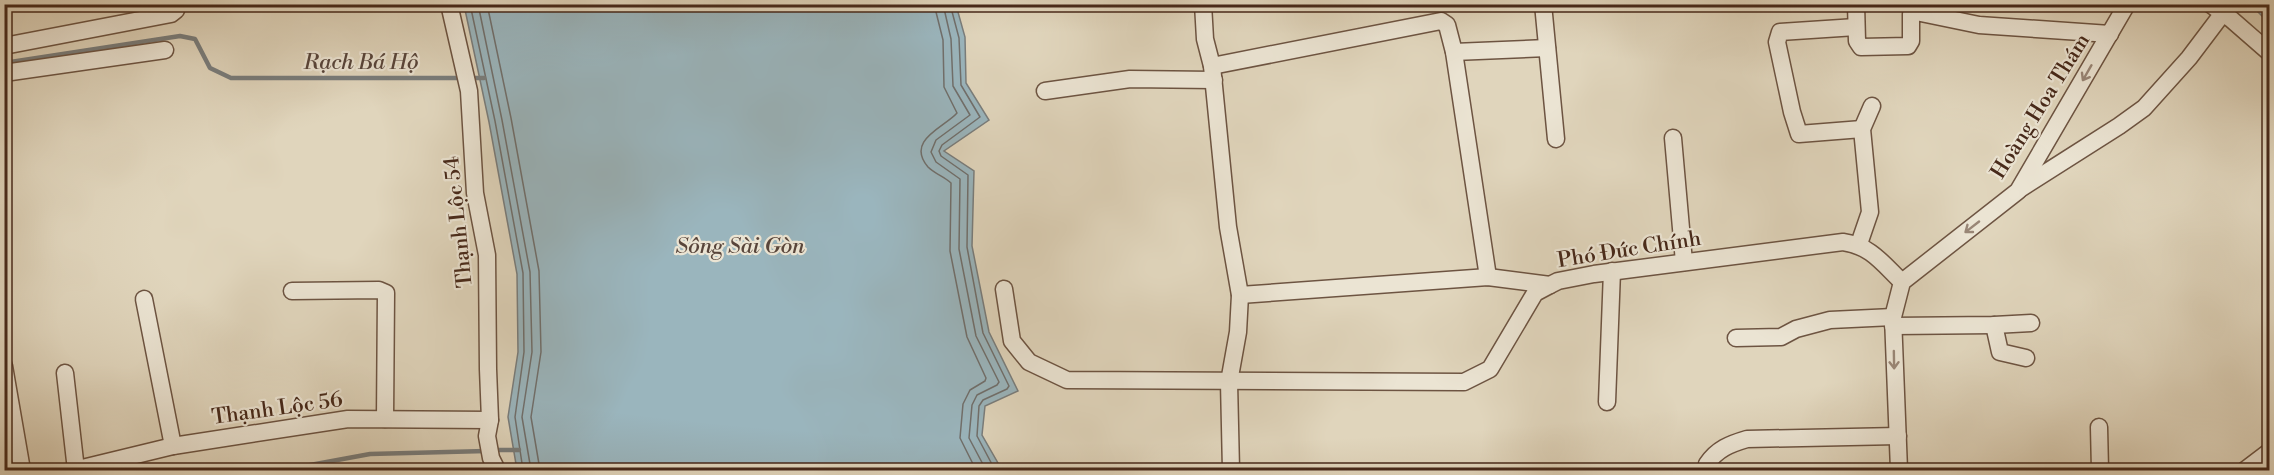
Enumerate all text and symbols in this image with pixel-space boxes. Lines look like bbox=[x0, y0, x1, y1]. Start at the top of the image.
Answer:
street label: Hoàng Hoa Thám bbox=[1986, 29, 2096, 184]
water label: Rạch Bá Hộ bbox=[303, 49, 418, 76]
one-way arrow bbox=[2081, 64, 2093, 81]
street label: Thạnh Lộc 54 bbox=[439, 155, 479, 289]
one-way arrow bbox=[1964, 220, 1980, 233]
street label: Phó Đức Chính bbox=[1555, 226, 1703, 274]
water label: Sông Sài Gòn bbox=[675, 233, 805, 260]
one-way arrow bbox=[1888, 350, 1900, 370]
street label: Thạnh Lộc 56 bbox=[210, 387, 344, 431]

